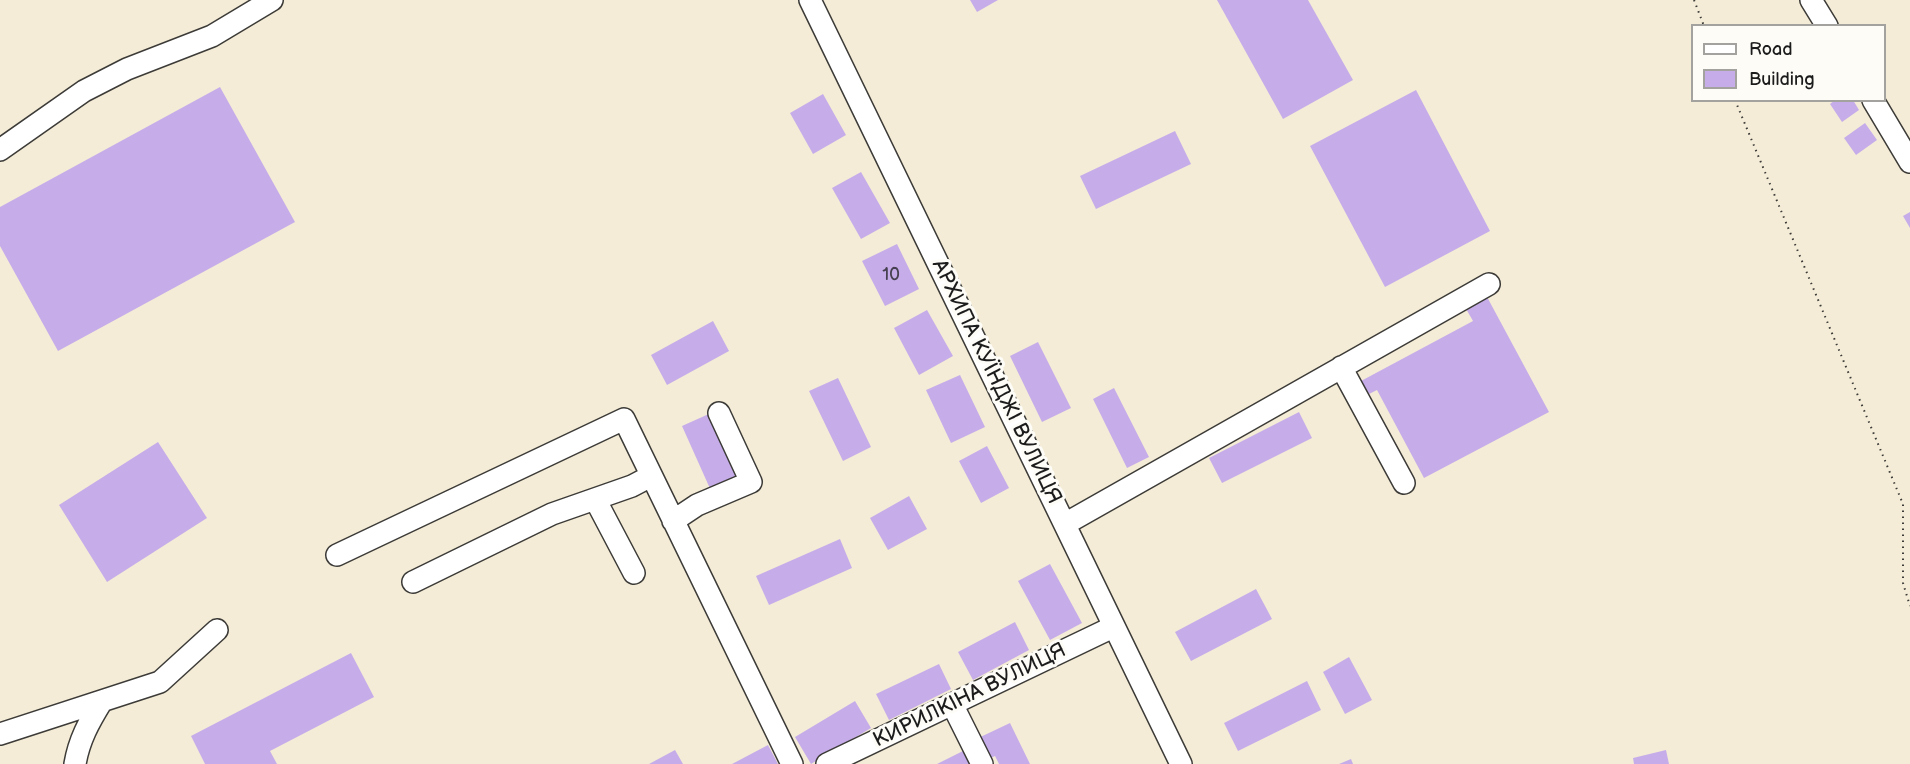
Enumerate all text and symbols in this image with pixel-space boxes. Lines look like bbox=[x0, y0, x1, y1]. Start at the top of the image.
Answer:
legend bbox=[1691, 24, 1886, 102]
text: Road bbox=[1749, 39, 1793, 60]
text: Building bbox=[1749, 69, 1815, 90]
street label: АРХИПА КУЇНДЖІ ВУЛИЦЯ bbox=[926, 256, 1066, 508]
house number: 10 bbox=[882, 264, 900, 286]
street label: КИРИЛКІНА ВУЛИЦЯ bbox=[869, 638, 1071, 754]

